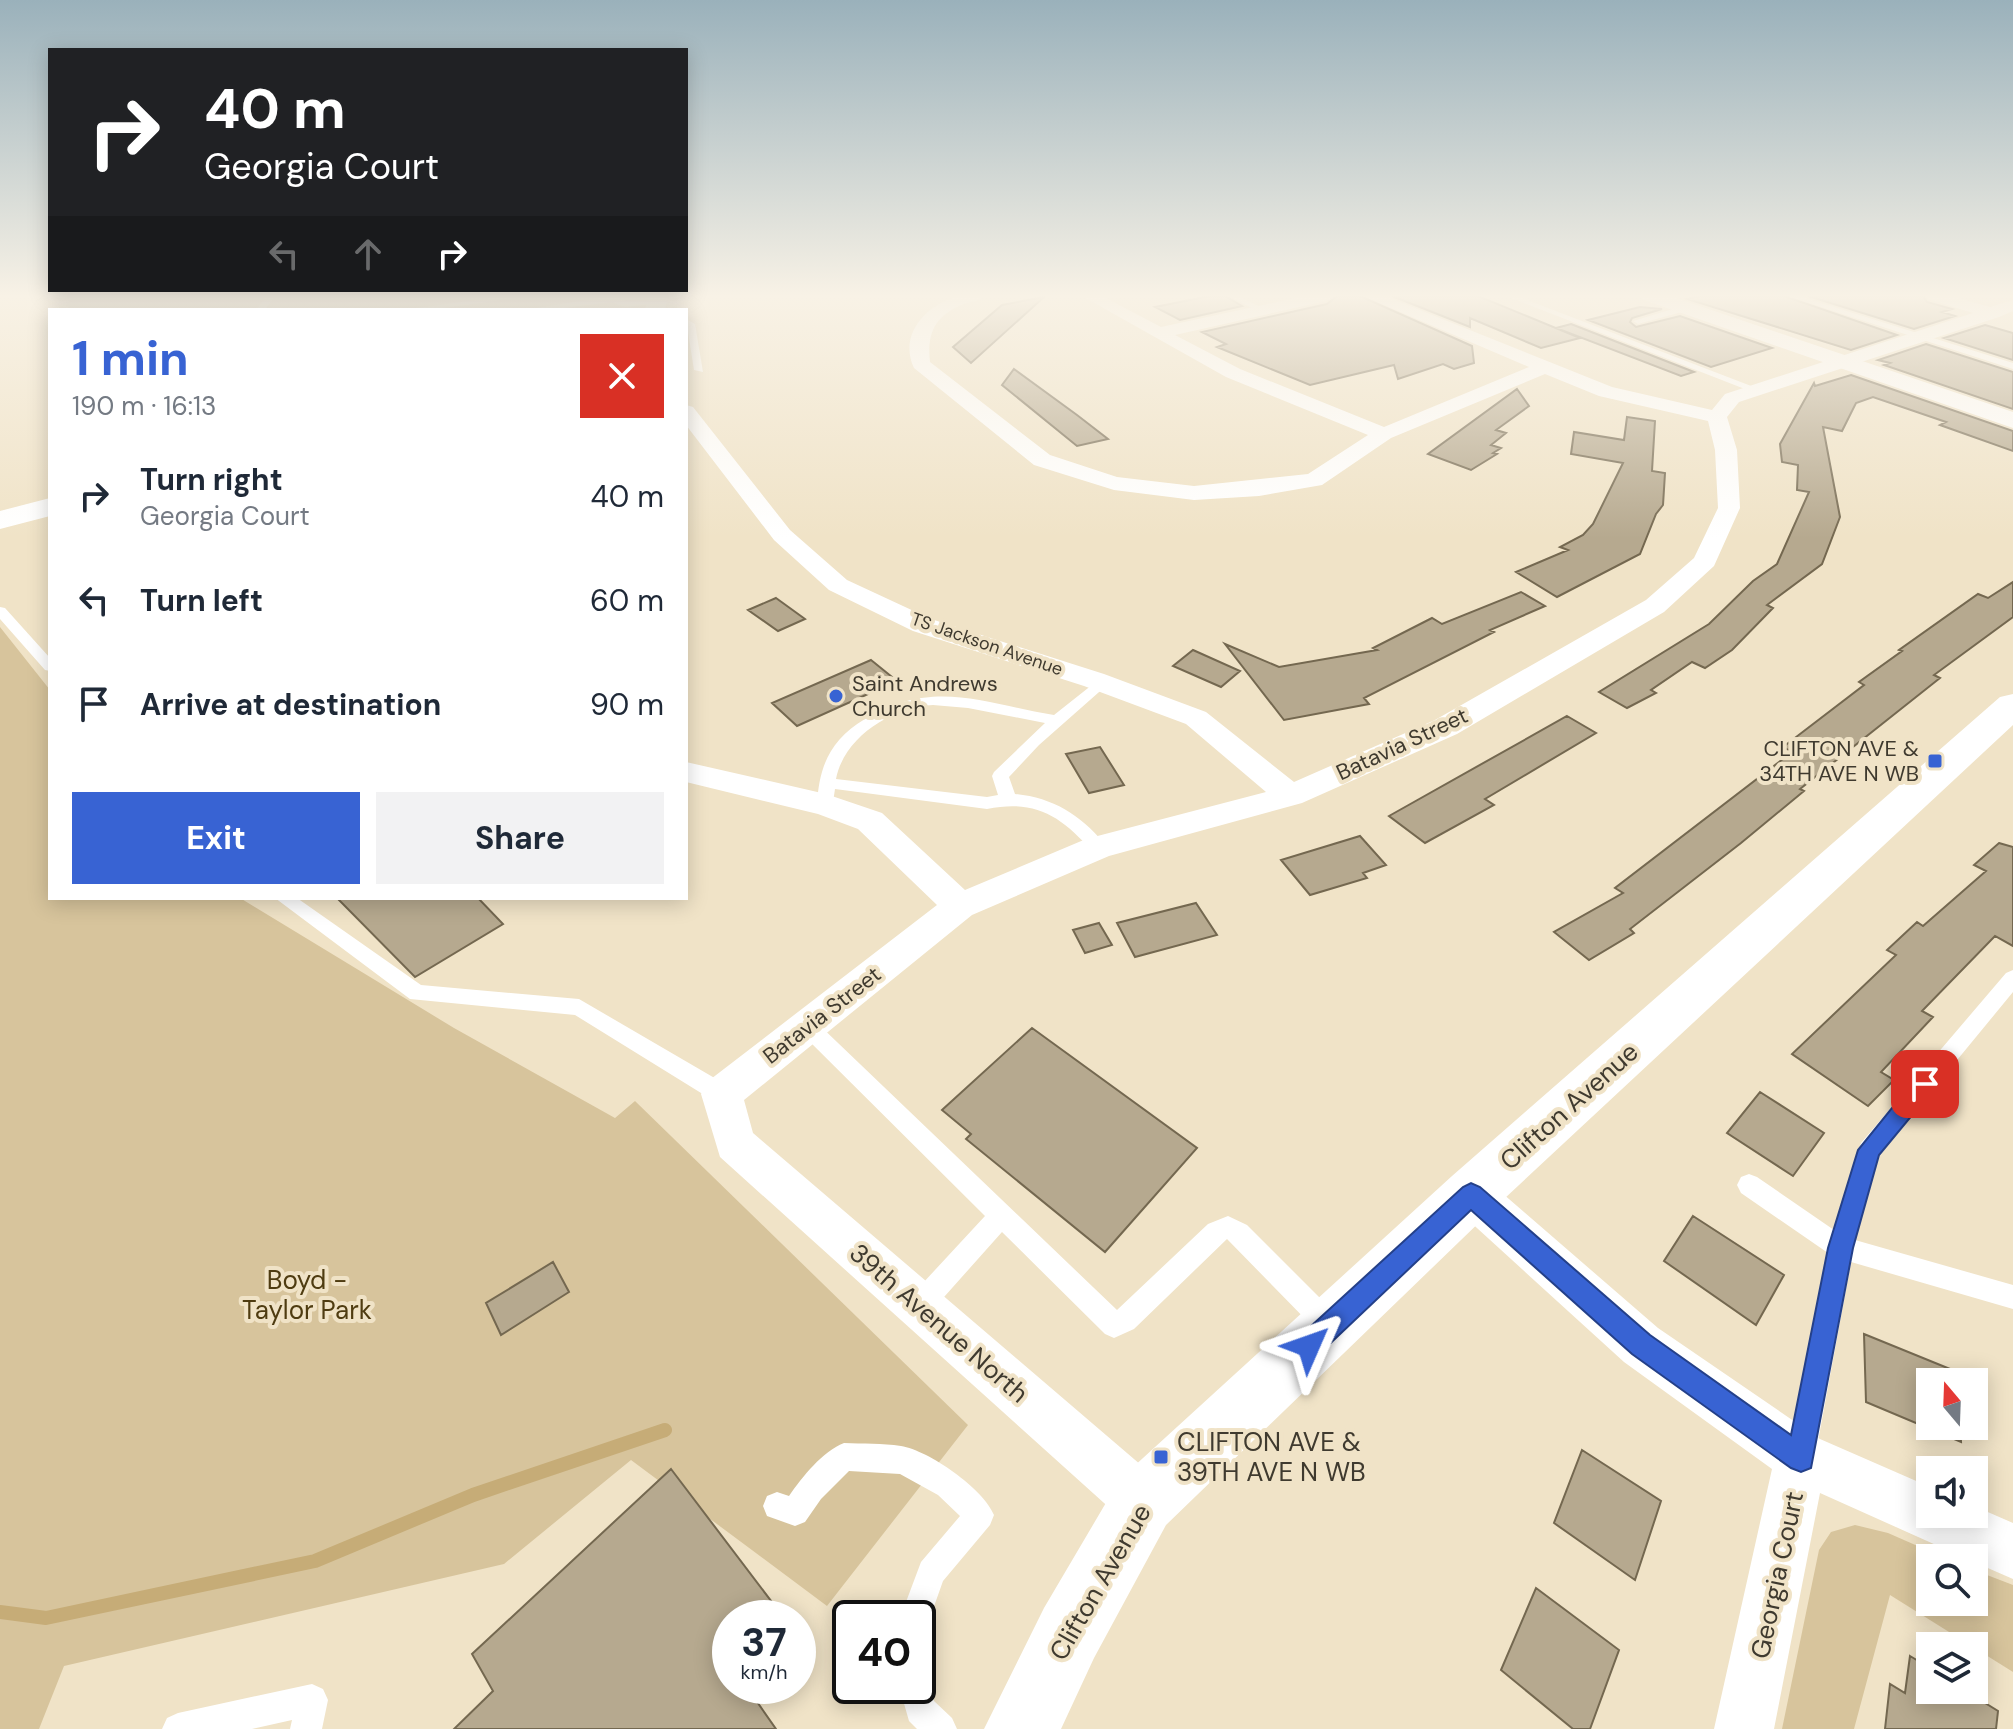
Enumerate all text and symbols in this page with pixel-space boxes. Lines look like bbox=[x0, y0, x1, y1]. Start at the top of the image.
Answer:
text: 40 m bbox=[204, 72, 346, 145]
icon: right bbox=[72, 80, 176, 184]
text: Georgia Court bbox=[204, 143, 439, 190]
icon: left bbox=[262, 232, 306, 276]
icon: ahead bbox=[346, 232, 390, 276]
icon: right bbox=[430, 232, 474, 276]
text: 1 min bbox=[72, 327, 189, 390]
button: close bbox=[580, 334, 664, 418]
text: 190 m · 16:13 bbox=[72, 389, 216, 423]
text: Turn right bbox=[140, 460, 283, 499]
icon: right bbox=[72, 474, 116, 518]
text: 40 m bbox=[591, 477, 664, 516]
text: Georgia Court bbox=[140, 499, 310, 533]
icon: left bbox=[72, 578, 116, 622]
text: Turn left bbox=[140, 581, 263, 620]
text: 60 m bbox=[590, 581, 664, 620]
street label: TS Jackson Avenue bbox=[908, 607, 1066, 681]
place label: Saint Andrews Church bbox=[852, 669, 998, 723]
icon: arrive bbox=[72, 682, 116, 726]
text: Arrive at destination bbox=[140, 685, 441, 724]
text: 90 m bbox=[590, 685, 664, 724]
marker: Saint Andrews Church bbox=[827, 687, 845, 705]
street label: Batavia Street bbox=[1331, 701, 1473, 787]
place label: CLIFTON AVE & 34TH AVE N WB bbox=[1759, 734, 1919, 788]
marker: CLIFTON AVE & 34TH AVE N WB bbox=[1926, 752, 1944, 770]
button: Exit bbox=[72, 792, 360, 884]
button: Share bbox=[376, 792, 664, 884]
street label: Batavia Street bbox=[757, 960, 887, 1070]
street label: Clifton Avenue bbox=[1493, 1035, 1645, 1177]
pin bbox=[1891, 1050, 1959, 1118]
icon: arrive bbox=[1903, 1062, 1947, 1106]
street label: 39th Avenue North bbox=[842, 1236, 1036, 1410]
park label: Boyd - Taylor Park bbox=[242, 1263, 372, 1327]
position arrow bbox=[1267, 1304, 1351, 1388]
north arrow bbox=[1916, 1368, 1988, 1440]
map controls bbox=[1916, 1368, 1988, 1704]
place label: CLIFTON AVE & 39TH AVE N WB bbox=[1177, 1425, 1366, 1489]
marker: CLIFTON AVE & 39TH AVE N WB bbox=[1152, 1448, 1170, 1466]
button: sound bbox=[1916, 1456, 1988, 1528]
street label: Georgia Court bbox=[1743, 1488, 1811, 1662]
street label: Clifton Avenue bbox=[1042, 1498, 1158, 1666]
button: search bbox=[1916, 1544, 1988, 1616]
speed limit sign: 40 bbox=[832, 1600, 936, 1704]
text: 37 bbox=[741, 1616, 787, 1668]
button: layers bbox=[1916, 1632, 1988, 1704]
text: km/h bbox=[740, 1659, 788, 1685]

